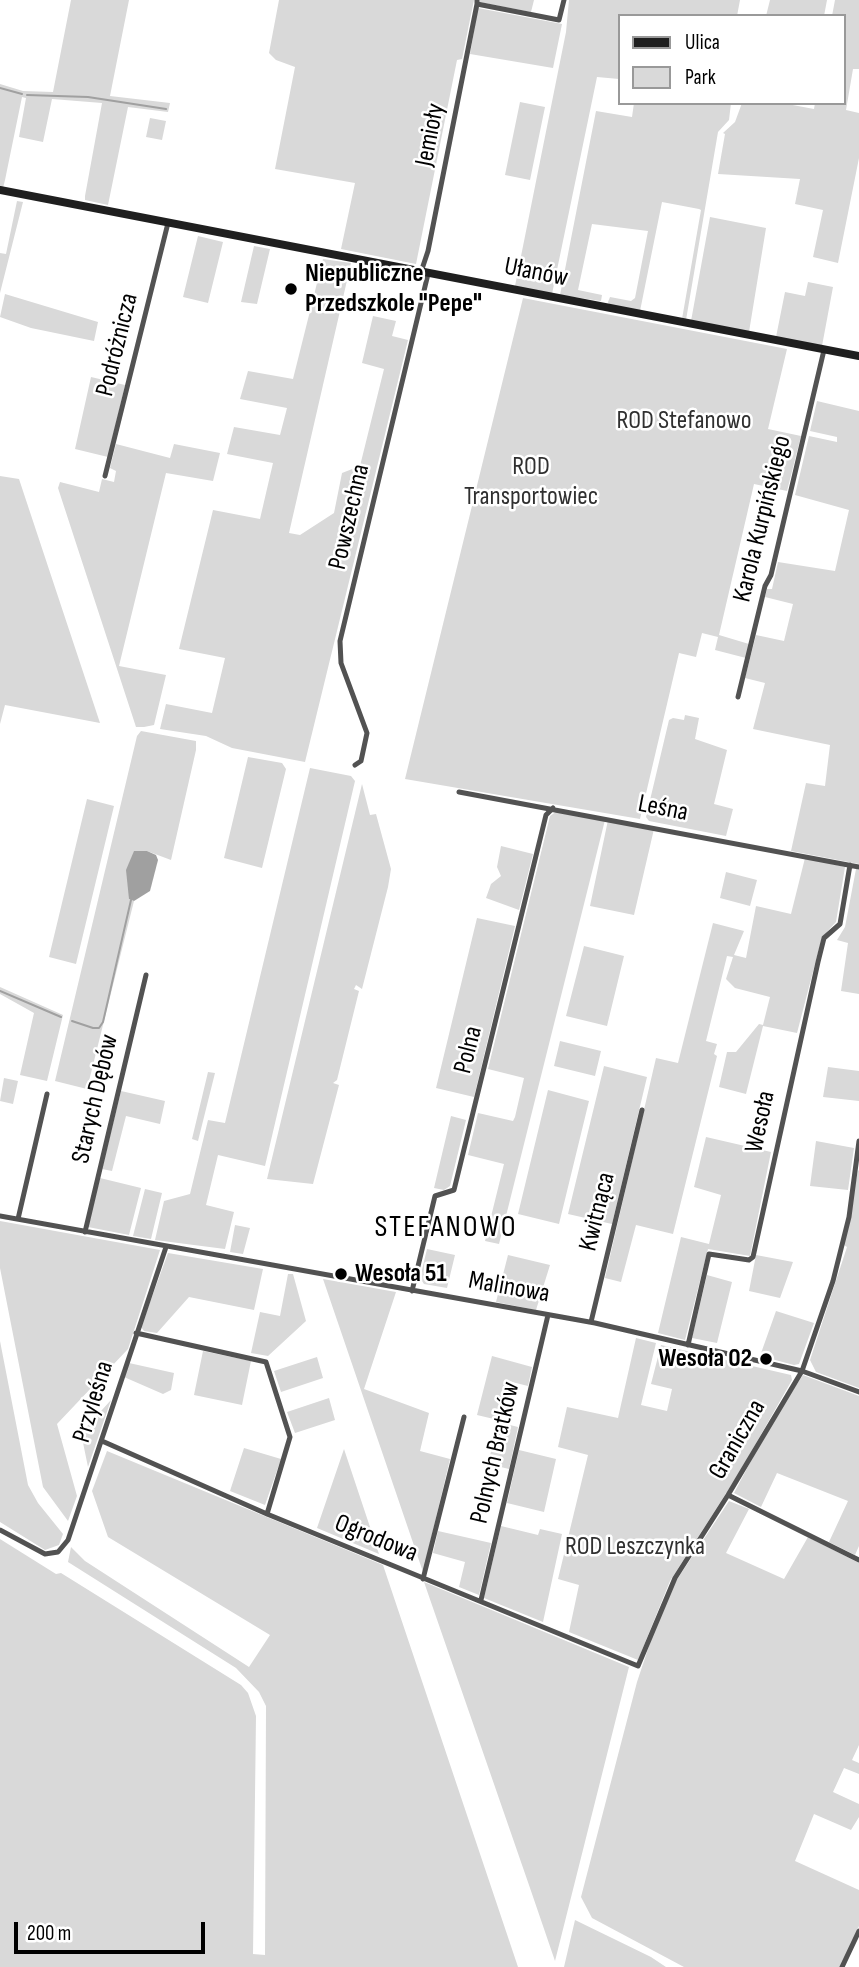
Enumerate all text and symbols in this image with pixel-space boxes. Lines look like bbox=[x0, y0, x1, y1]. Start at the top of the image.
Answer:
legend bbox=[618, 14, 845, 105]
text: Ulica bbox=[685, 30, 720, 55]
text: Park bbox=[685, 65, 716, 90]
street label: Jemioły bbox=[410, 101, 452, 169]
street label: Ułanów bbox=[502, 252, 570, 294]
place label: Niepubliczne Przedszkole "Pepe" bbox=[305, 258, 482, 320]
marker: Niepubliczne Przedszkole "Pepe" bbox=[283, 281, 299, 297]
street label: Podróżnicza bbox=[90, 290, 146, 400]
park label: ROD Stefanowo bbox=[616, 405, 752, 437]
street label: Karola Kurpińskiego bbox=[727, 432, 799, 606]
park label: ROD Transportowiec bbox=[464, 451, 598, 512]
street label: Powszechna bbox=[323, 461, 377, 573]
street label: Leśna bbox=[635, 789, 691, 829]
street label: Polna bbox=[448, 1023, 490, 1077]
street label: Starych Dębów bbox=[66, 1031, 126, 1167]
street label: Wesoła bbox=[739, 1088, 783, 1156]
street label: Kwitnąca bbox=[573, 1169, 623, 1255]
district label: STEFANOWO bbox=[376, 1210, 516, 1246]
place label: Wesoła 51 bbox=[355, 1258, 447, 1290]
marker: Wesoła 51 bbox=[333, 1266, 349, 1282]
street label: Malinowa bbox=[466, 1266, 552, 1310]
place label: Wesoła 02 bbox=[658, 1343, 752, 1375]
marker: Wesoła 02 bbox=[758, 1351, 774, 1367]
street label: Przyleśna bbox=[67, 1357, 121, 1447]
street label: Polnych Bratków bbox=[465, 1379, 527, 1527]
street label: Graniczna bbox=[703, 1395, 773, 1485]
street label: Ogrodowa bbox=[330, 1508, 422, 1570]
park label: ROD Leszczynka bbox=[565, 1531, 705, 1563]
scale bar bbox=[18, 1908, 208, 1952]
text: 200 m bbox=[27, 1921, 71, 1946]

